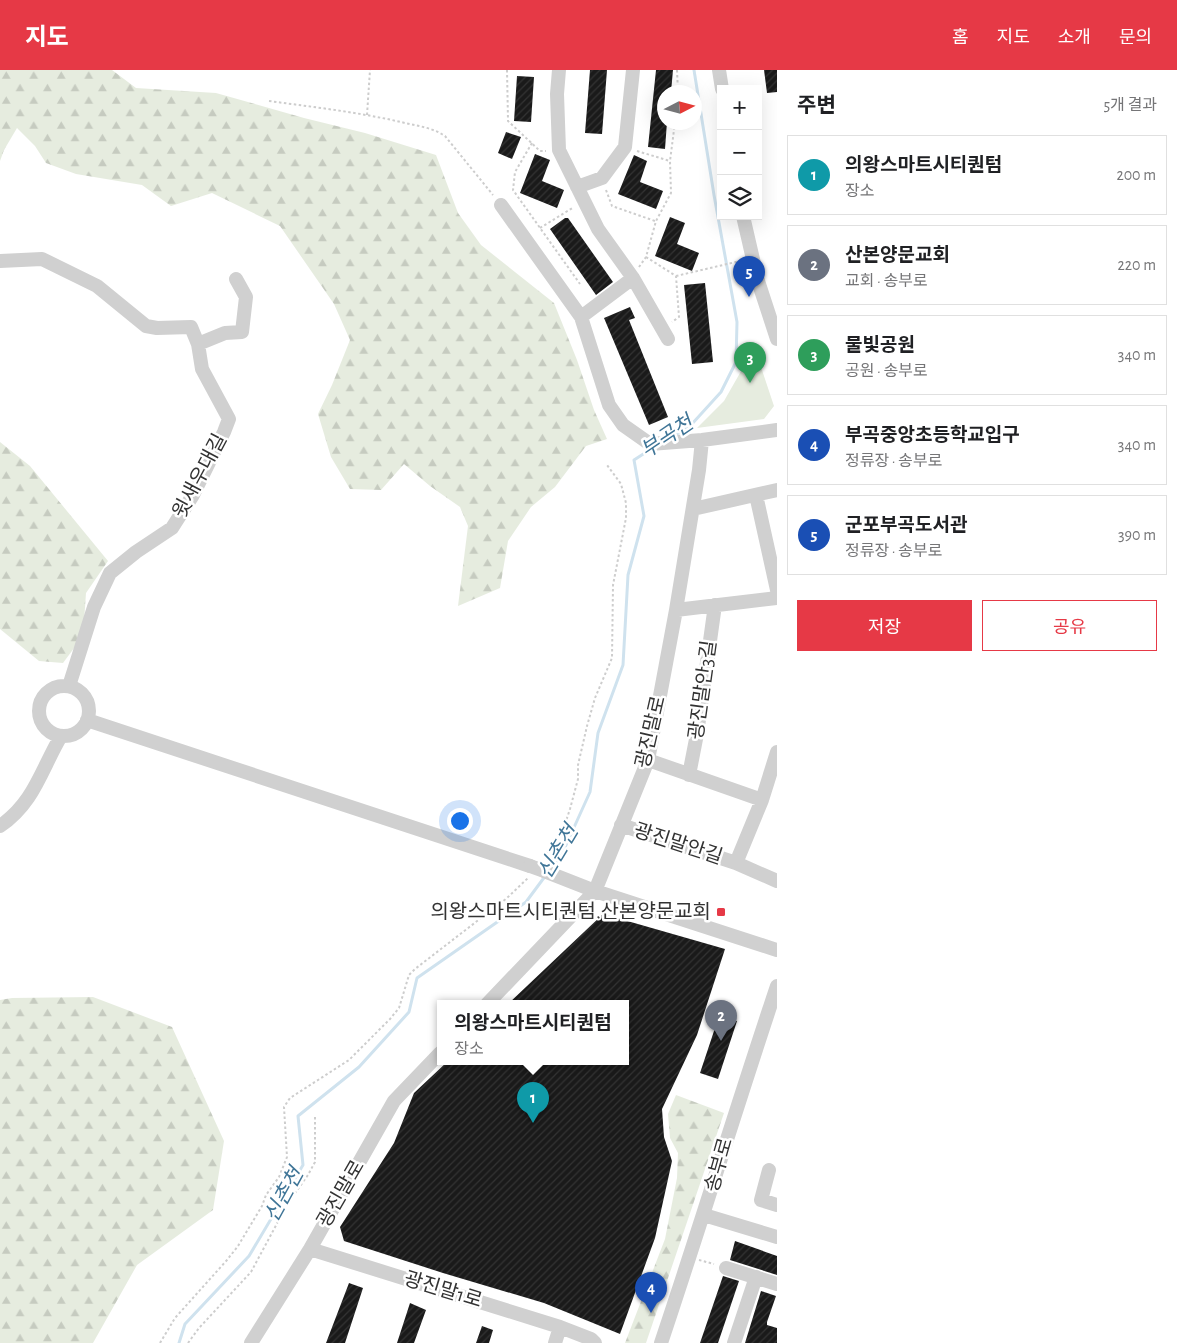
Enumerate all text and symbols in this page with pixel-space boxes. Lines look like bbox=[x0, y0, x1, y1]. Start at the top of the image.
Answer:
text: 지도 bbox=[25, 26, 69, 50]
text: 홈 bbox=[952, 29, 969, 47]
text: 지도 bbox=[997, 29, 1030, 47]
text: 소개 bbox=[1058, 29, 1091, 47]
text: 문의 bbox=[1119, 29, 1152, 47]
north arrow bbox=[657, 85, 702, 130]
map controls bbox=[717, 85, 762, 220]
button: + bbox=[717, 85, 762, 130]
text: 주변 bbox=[797, 95, 836, 116]
text: 5개 결과 bbox=[1104, 97, 1157, 113]
button: − bbox=[717, 130, 762, 175]
text: 의왕스마트시티퀀텀 bbox=[845, 156, 1002, 175]
text: 1 bbox=[811, 167, 817, 183]
text: 200 m bbox=[1116, 167, 1156, 183]
button: layers bbox=[717, 175, 762, 220]
text: 장소 bbox=[845, 183, 874, 199]
text: 산본양문교회 bbox=[845, 246, 950, 265]
pin: 5 bbox=[733, 256, 765, 297]
text: 2 bbox=[810, 257, 818, 273]
text: 220 m bbox=[1118, 257, 1156, 273]
text: 교회 · 송부로 bbox=[845, 273, 928, 289]
text: 물빛공원 bbox=[845, 336, 915, 355]
pin: 3 bbox=[734, 342, 766, 383]
text: 3 bbox=[811, 347, 817, 363]
text: 340 m bbox=[1118, 347, 1156, 363]
text: 공원 · 송부로 bbox=[845, 363, 928, 379]
water label: 부곡천 bbox=[637, 410, 699, 462]
text: 부곡중앙초등학교입구 bbox=[845, 426, 1020, 445]
street label: 윗새우대길 bbox=[169, 430, 230, 521]
text: 4 bbox=[810, 437, 818, 453]
text: 340 m bbox=[1118, 437, 1156, 453]
text: 정류장 · 송부로 bbox=[845, 453, 942, 469]
text: 군포부곡도서관 bbox=[845, 516, 967, 535]
text: 5 bbox=[811, 527, 817, 543]
text: 390 m bbox=[1118, 527, 1156, 543]
text: 정류장 · 송부로 bbox=[845, 543, 942, 559]
button: 저장 bbox=[797, 600, 972, 651]
button: 공유 bbox=[982, 600, 1157, 651]
street label: 광진말안3길 bbox=[685, 639, 720, 741]
street label: 광진말로 bbox=[632, 694, 669, 770]
your location bbox=[447, 808, 473, 834]
water label: 신촌천 bbox=[533, 819, 583, 882]
street label: 광진말안길 bbox=[631, 819, 725, 868]
place label: 의왕스마트시티퀀텀.산본양문교회 bbox=[430, 901, 711, 922]
marker: 의왕스마트시티퀀텀.산본양문교회 bbox=[715, 906, 727, 918]
popup bbox=[437, 1000, 629, 1065]
pin: 2 bbox=[705, 1000, 737, 1041]
text: 의왕스마트시티퀀텀 bbox=[454, 1014, 612, 1033]
text: 장소 bbox=[454, 1041, 484, 1057]
pin: 1 bbox=[517, 1082, 549, 1123]
street label: 송부로 bbox=[701, 1135, 736, 1194]
street label: 광진말로 bbox=[313, 1157, 368, 1231]
water label: 신촌천 bbox=[260, 1162, 309, 1225]
street label: 광진말1로 bbox=[402, 1268, 485, 1311]
pin: 4 bbox=[635, 1272, 667, 1313]

